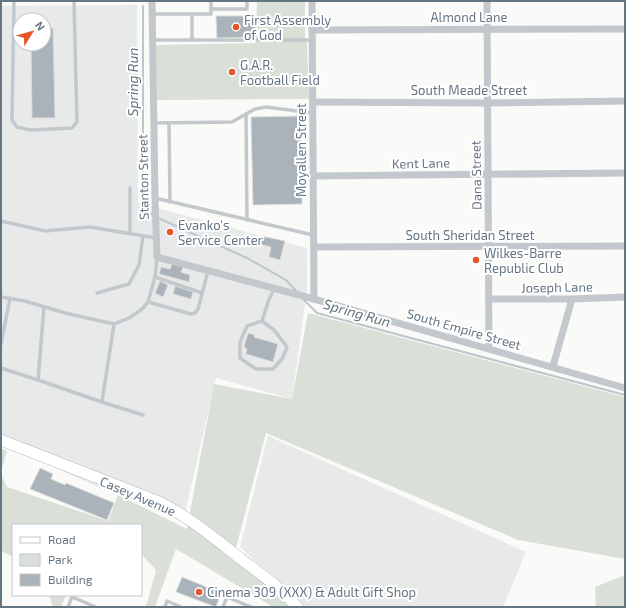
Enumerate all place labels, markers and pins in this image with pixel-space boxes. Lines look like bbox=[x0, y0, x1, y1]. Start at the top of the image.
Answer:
place label: First Assembly of God bbox=[244, 12, 331, 43]
marker: First Assembly of God bbox=[231, 22, 241, 32]
place label: G.A.R. Football Field bbox=[240, 57, 320, 88]
marker: G.A.R. Football Field bbox=[227, 67, 237, 77]
place label: Evanko's Service Center bbox=[178, 217, 263, 248]
marker: Evanko's Service Center bbox=[165, 227, 175, 237]
place label: Wilkes-Barre Republic Club bbox=[484, 245, 564, 276]
marker: Wilkes-Barre Republic Club bbox=[471, 255, 481, 265]
place label: Cinema 309 (XXX) & Adult Gift Shop bbox=[207, 584, 416, 600]
marker: Cinema 309 (XXX) & Adult Gift Shop bbox=[194, 587, 204, 597]

